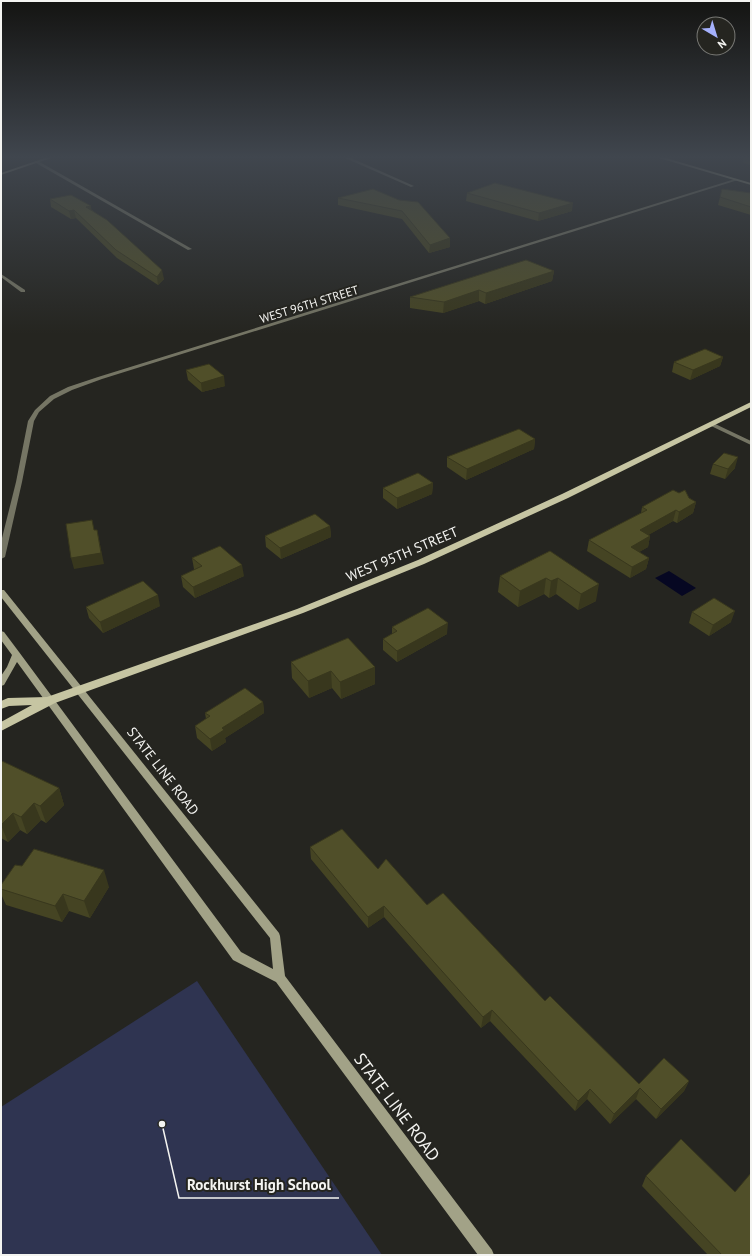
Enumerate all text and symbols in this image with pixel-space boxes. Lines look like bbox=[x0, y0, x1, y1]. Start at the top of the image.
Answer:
north arrow bbox=[696, 16, 736, 56]
text: N bbox=[715, 36, 729, 52]
street label: WEST 96TH STREET bbox=[258, 282, 361, 326]
street label: WEST 95TH STREET bbox=[343, 522, 461, 586]
street label: STATE LINE ROAD bbox=[123, 723, 203, 819]
street label: STATE LINE ROAD bbox=[349, 1049, 445, 1165]
callout: Rockhurst High School bbox=[179, 1171, 339, 1198]
text: Rockhurst High School bbox=[187, 1175, 332, 1194]

